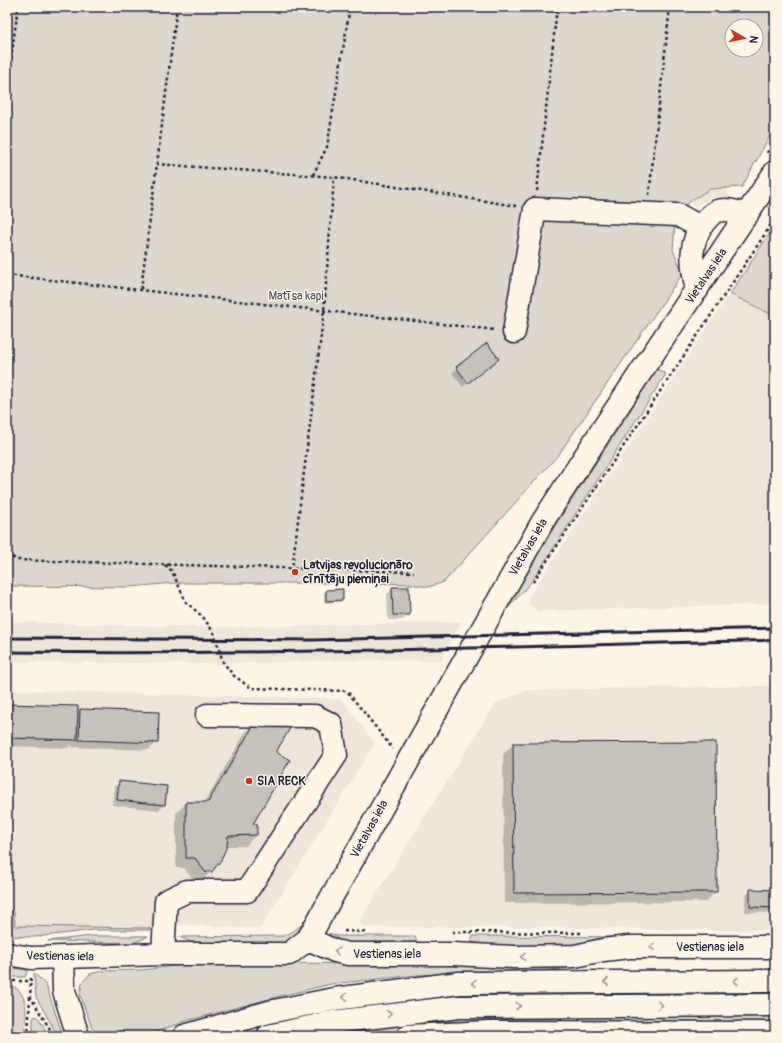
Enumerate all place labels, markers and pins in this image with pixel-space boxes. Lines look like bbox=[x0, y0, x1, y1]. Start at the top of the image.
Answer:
place label: Latvijas revolucionāro cīnītāju piemiņai bbox=[302, 558, 413, 588]
marker: Latvijas revolucionāro cīnītāju piemiņai bbox=[290, 567, 300, 577]
place label: SIA RECK bbox=[257, 774, 306, 789]
marker: SIA RECK bbox=[244, 776, 254, 786]

